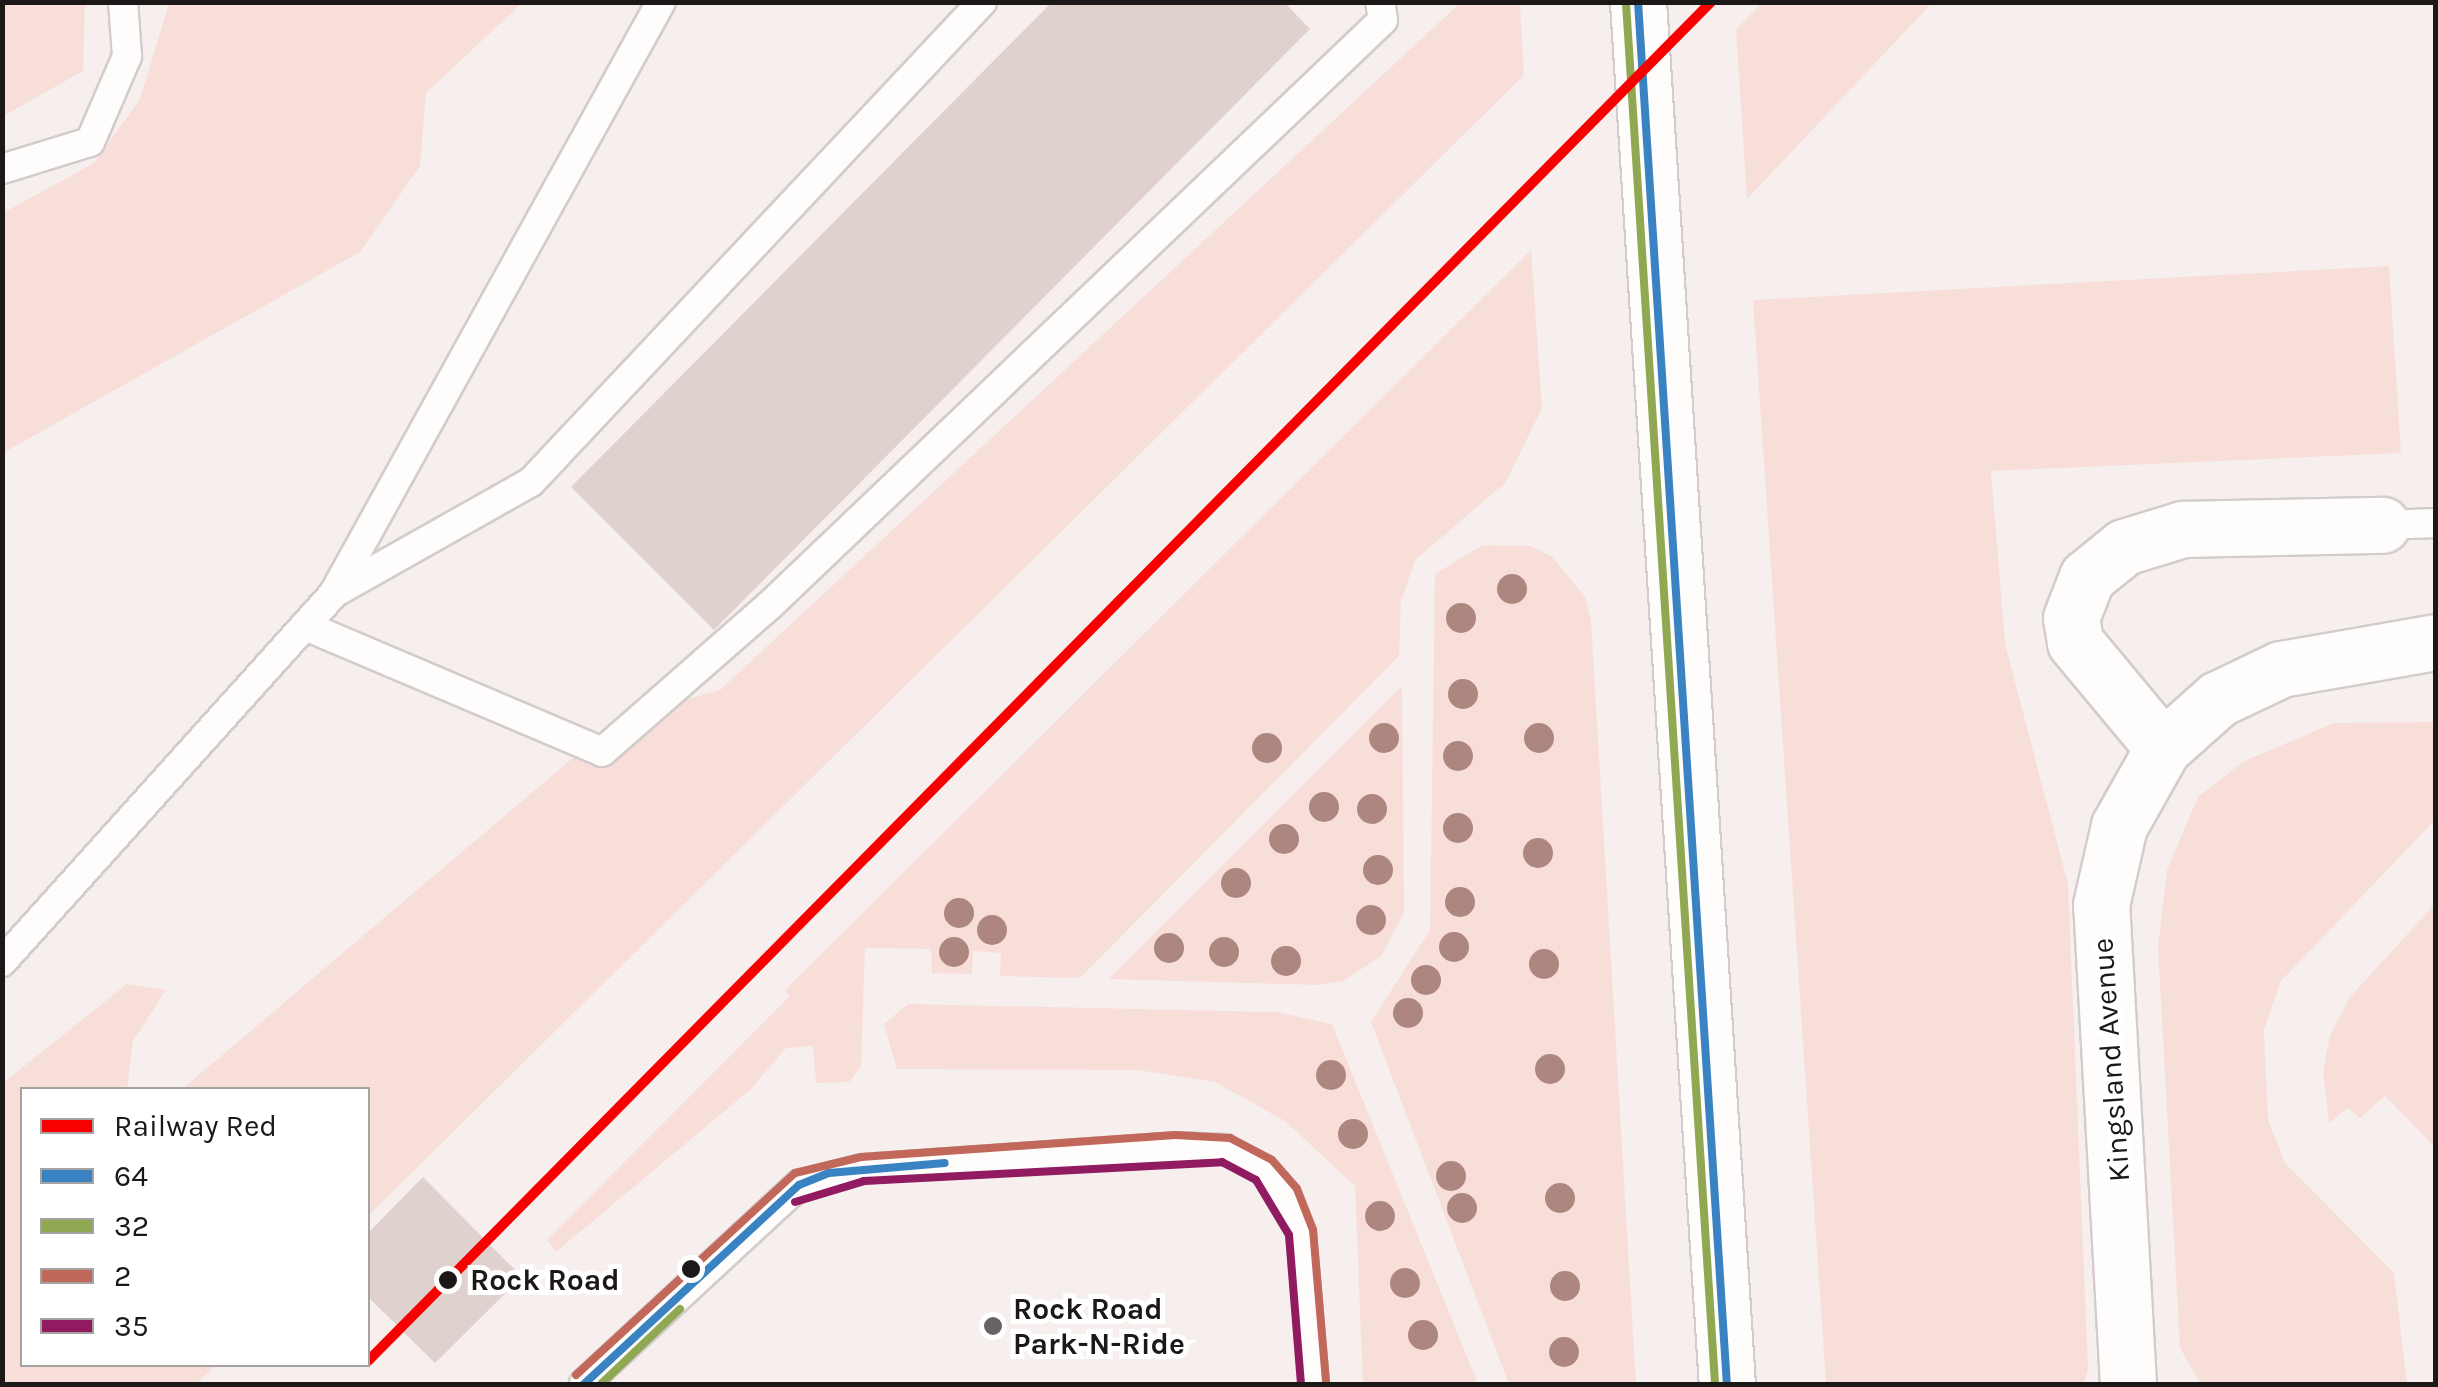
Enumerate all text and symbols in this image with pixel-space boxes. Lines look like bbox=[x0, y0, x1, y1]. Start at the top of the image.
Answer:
street label: Kingsland Avenue bbox=[2085, 937, 2137, 1183]
legend bbox=[20, 1087, 370, 1367]
text: Railway Red bbox=[114, 1108, 277, 1144]
text: 64 bbox=[114, 1158, 148, 1194]
text: 32 bbox=[114, 1208, 149, 1244]
text: 2 bbox=[114, 1258, 131, 1294]
unlabelled marker bbox=[681, 1259, 701, 1279]
place label: Rock Road bbox=[470, 1262, 620, 1298]
marker: Rock Road bbox=[435, 1267, 461, 1293]
place label: Rock Road Park-N-Ride bbox=[1013, 1291, 1185, 1362]
text: 35 bbox=[114, 1308, 149, 1344]
marker: Rock Road Park-N-Ride bbox=[982, 1315, 1004, 1337]

